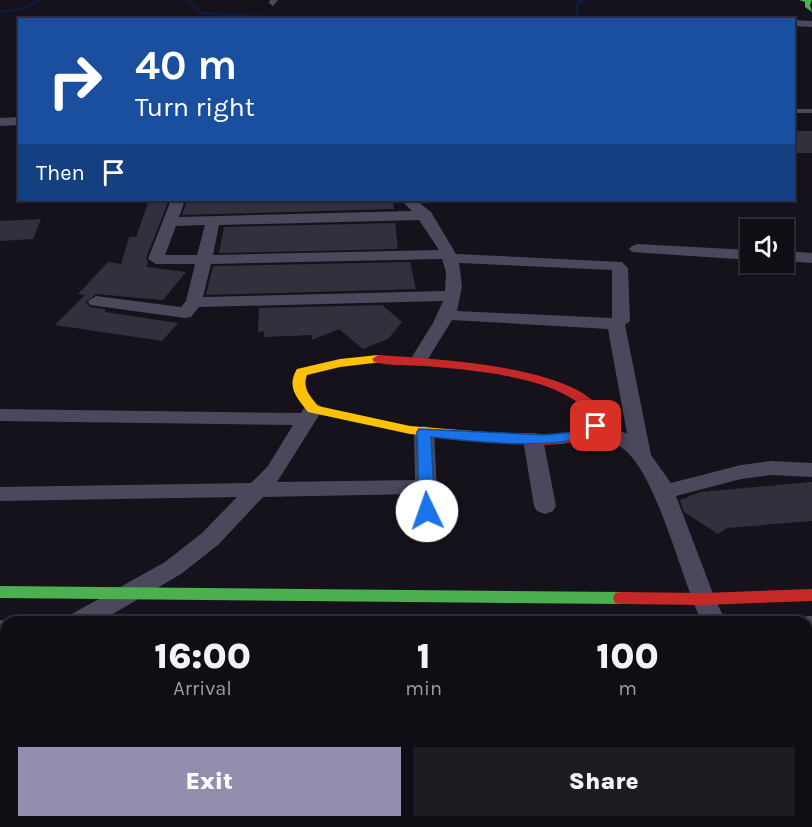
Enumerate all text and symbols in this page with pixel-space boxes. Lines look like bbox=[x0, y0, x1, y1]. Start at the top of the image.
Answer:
text: 40 m bbox=[135, 40, 237, 90]
icon: right bbox=[36, 42, 114, 120]
text: Turn right bbox=[135, 91, 255, 123]
icon: arrive bbox=[97, 156, 130, 189]
text: Then bbox=[36, 160, 85, 186]
map controls bbox=[740, 219, 794, 273]
button: sound bbox=[740, 219, 794, 273]
pin bbox=[570, 400, 621, 451]
icon: arrive bbox=[579, 409, 612, 442]
position arrow bbox=[395, 479, 459, 543]
text: 16:00 bbox=[154, 635, 251, 677]
text: 1 bbox=[417, 635, 431, 677]
text: 100 bbox=[596, 635, 659, 677]
text: Arrival bbox=[173, 677, 232, 700]
text: min bbox=[405, 677, 442, 700]
text: m bbox=[618, 677, 637, 700]
button: Exit bbox=[18, 747, 401, 816]
button: Share bbox=[413, 747, 795, 816]

